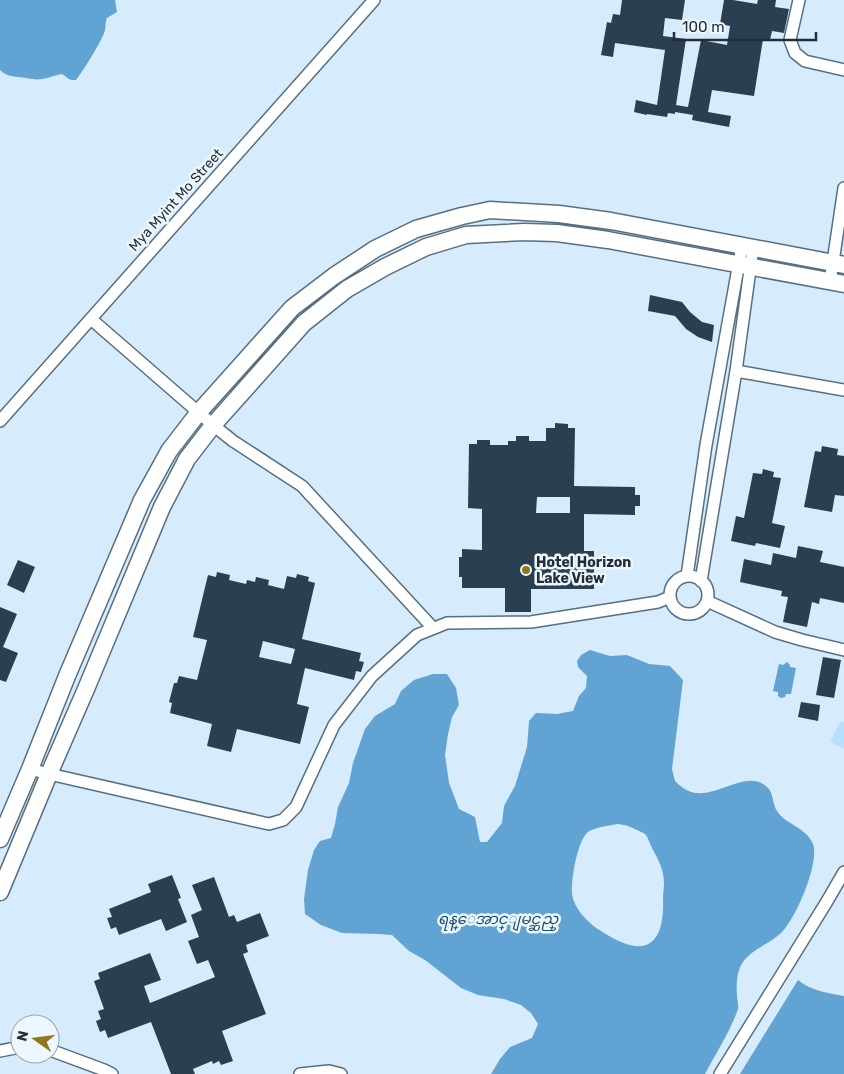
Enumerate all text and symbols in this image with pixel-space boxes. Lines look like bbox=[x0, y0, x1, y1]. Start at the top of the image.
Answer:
scale bar bbox=[674, 10, 816, 42]
text: 100 m bbox=[682, 18, 724, 36]
street label: Mya Myint Mo Street bbox=[125, 145, 227, 255]
place label: Hotel Horizon Lake View bbox=[536, 554, 631, 587]
marker: Hotel Horizon Lake View bbox=[520, 564, 532, 576]
water label: ရန္ေအာင္ျမင္ဆည္ bbox=[438, 910, 559, 932]
north arrow bbox=[10, 1014, 60, 1064]
text: N bbox=[13, 1029, 32, 1043]

